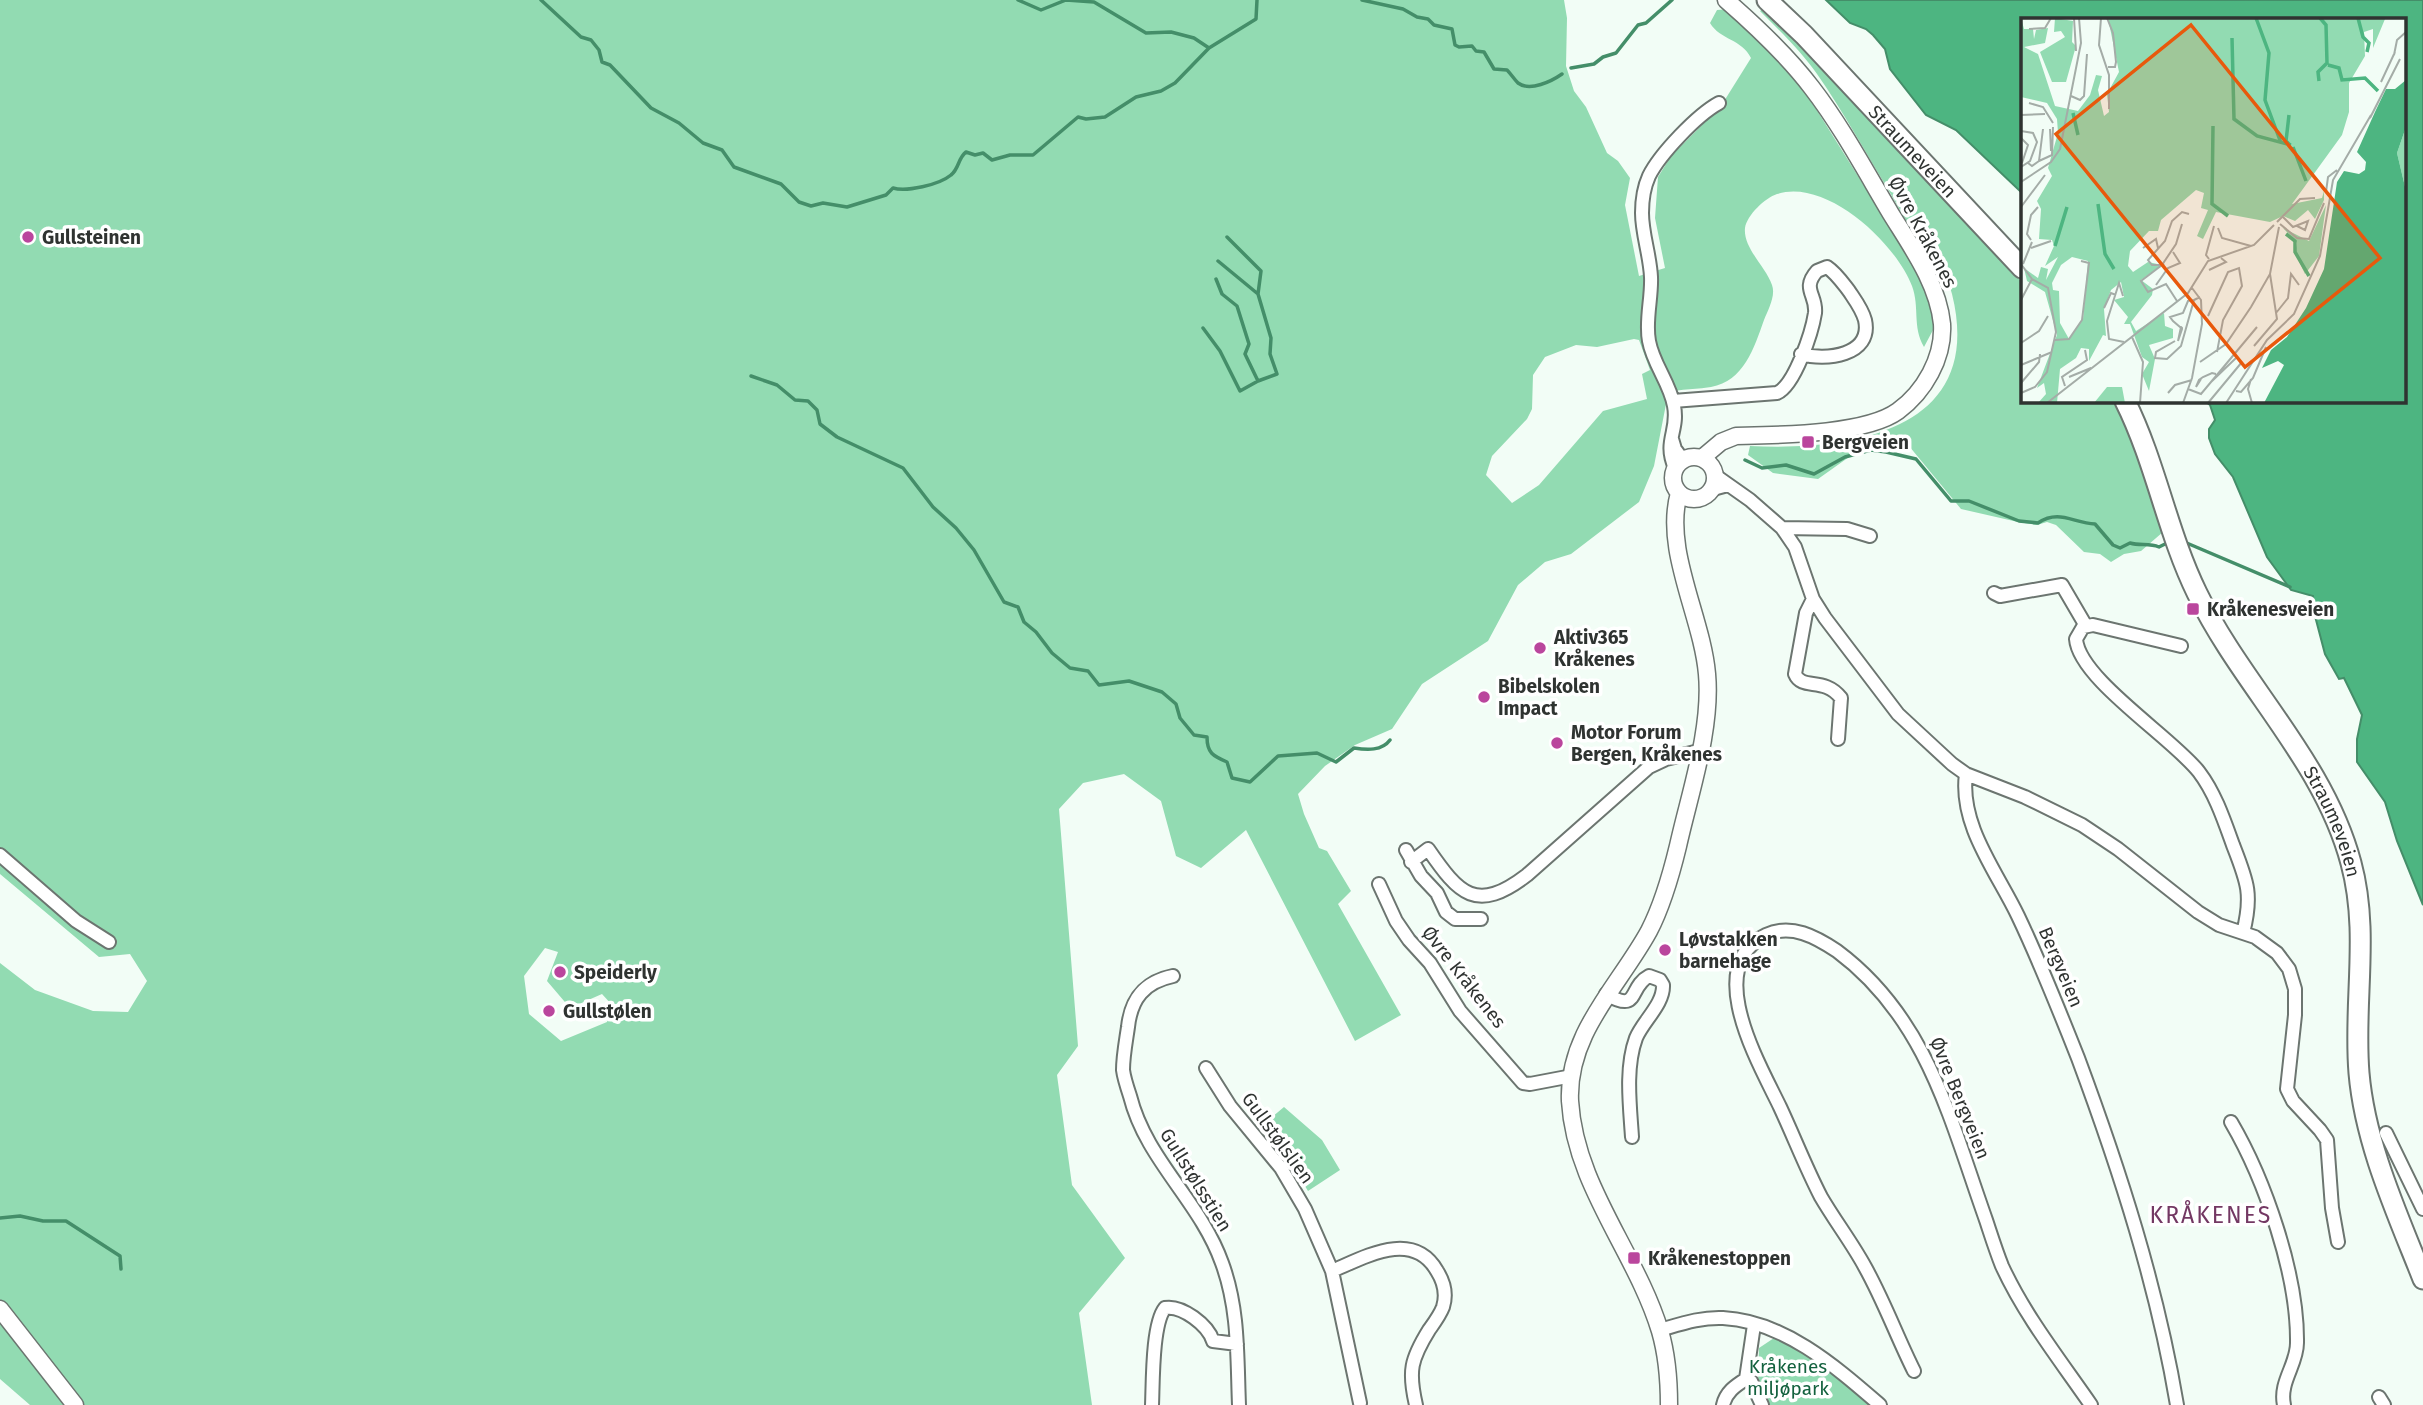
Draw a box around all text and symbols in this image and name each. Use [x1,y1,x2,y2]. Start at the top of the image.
inset map [2021,18,2406,402]
street label: Straumeveien [1864,100,1962,202]
street label: Øvre Kråkenes [1884,172,1962,292]
place label: Gullsteinen [42,226,141,249]
marker: Gullsteinen [20,229,36,245]
place label: Bergveien [1822,431,1909,454]
marker: Bergveien [1800,434,1816,450]
place label: Kråkenesveien [2207,598,2334,621]
marker: Kråkenesveien [2185,601,2201,617]
place label: Aktiv365 Kråkenes [1553,626,1635,671]
marker: Aktiv365 Kråkenes [1532,640,1548,656]
place label: Bibelskolen Impact [1498,675,1600,720]
marker: Bibelskolen Impact [1476,689,1492,705]
place label: Motor Forum Bergen, Kråkenes [1571,721,1722,766]
marker: Motor Forum Bergen, Kråkenes [1549,735,1565,751]
street label: Straumeveien [2299,762,2365,879]
street label: Øvre Kråkenes [1417,921,1511,1033]
street label: Bergveien [2034,923,2088,1011]
place label: Løvstakken barnehage [1679,928,1778,973]
marker: Løvstakken barnehage [1657,942,1673,958]
place label: Speiderly [574,961,657,984]
marker: Speiderly [552,964,568,980]
place label: Gullstølen [563,1000,652,1023]
marker: Gullstølen [541,1003,557,1019]
street label: Øvre Bergveien [1925,1033,1995,1163]
street label: Gullstølslien [1237,1088,1319,1188]
street label: Gullstølsstien [1155,1124,1237,1236]
district label: KRÅKENES [2150,1199,2272,1229]
place label: Kråkenestoppen [1648,1247,1791,1270]
marker: Kråkenestoppen [1626,1250,1642,1266]
park label: Kråkenes miljøpark [1747,1355,1829,1400]

